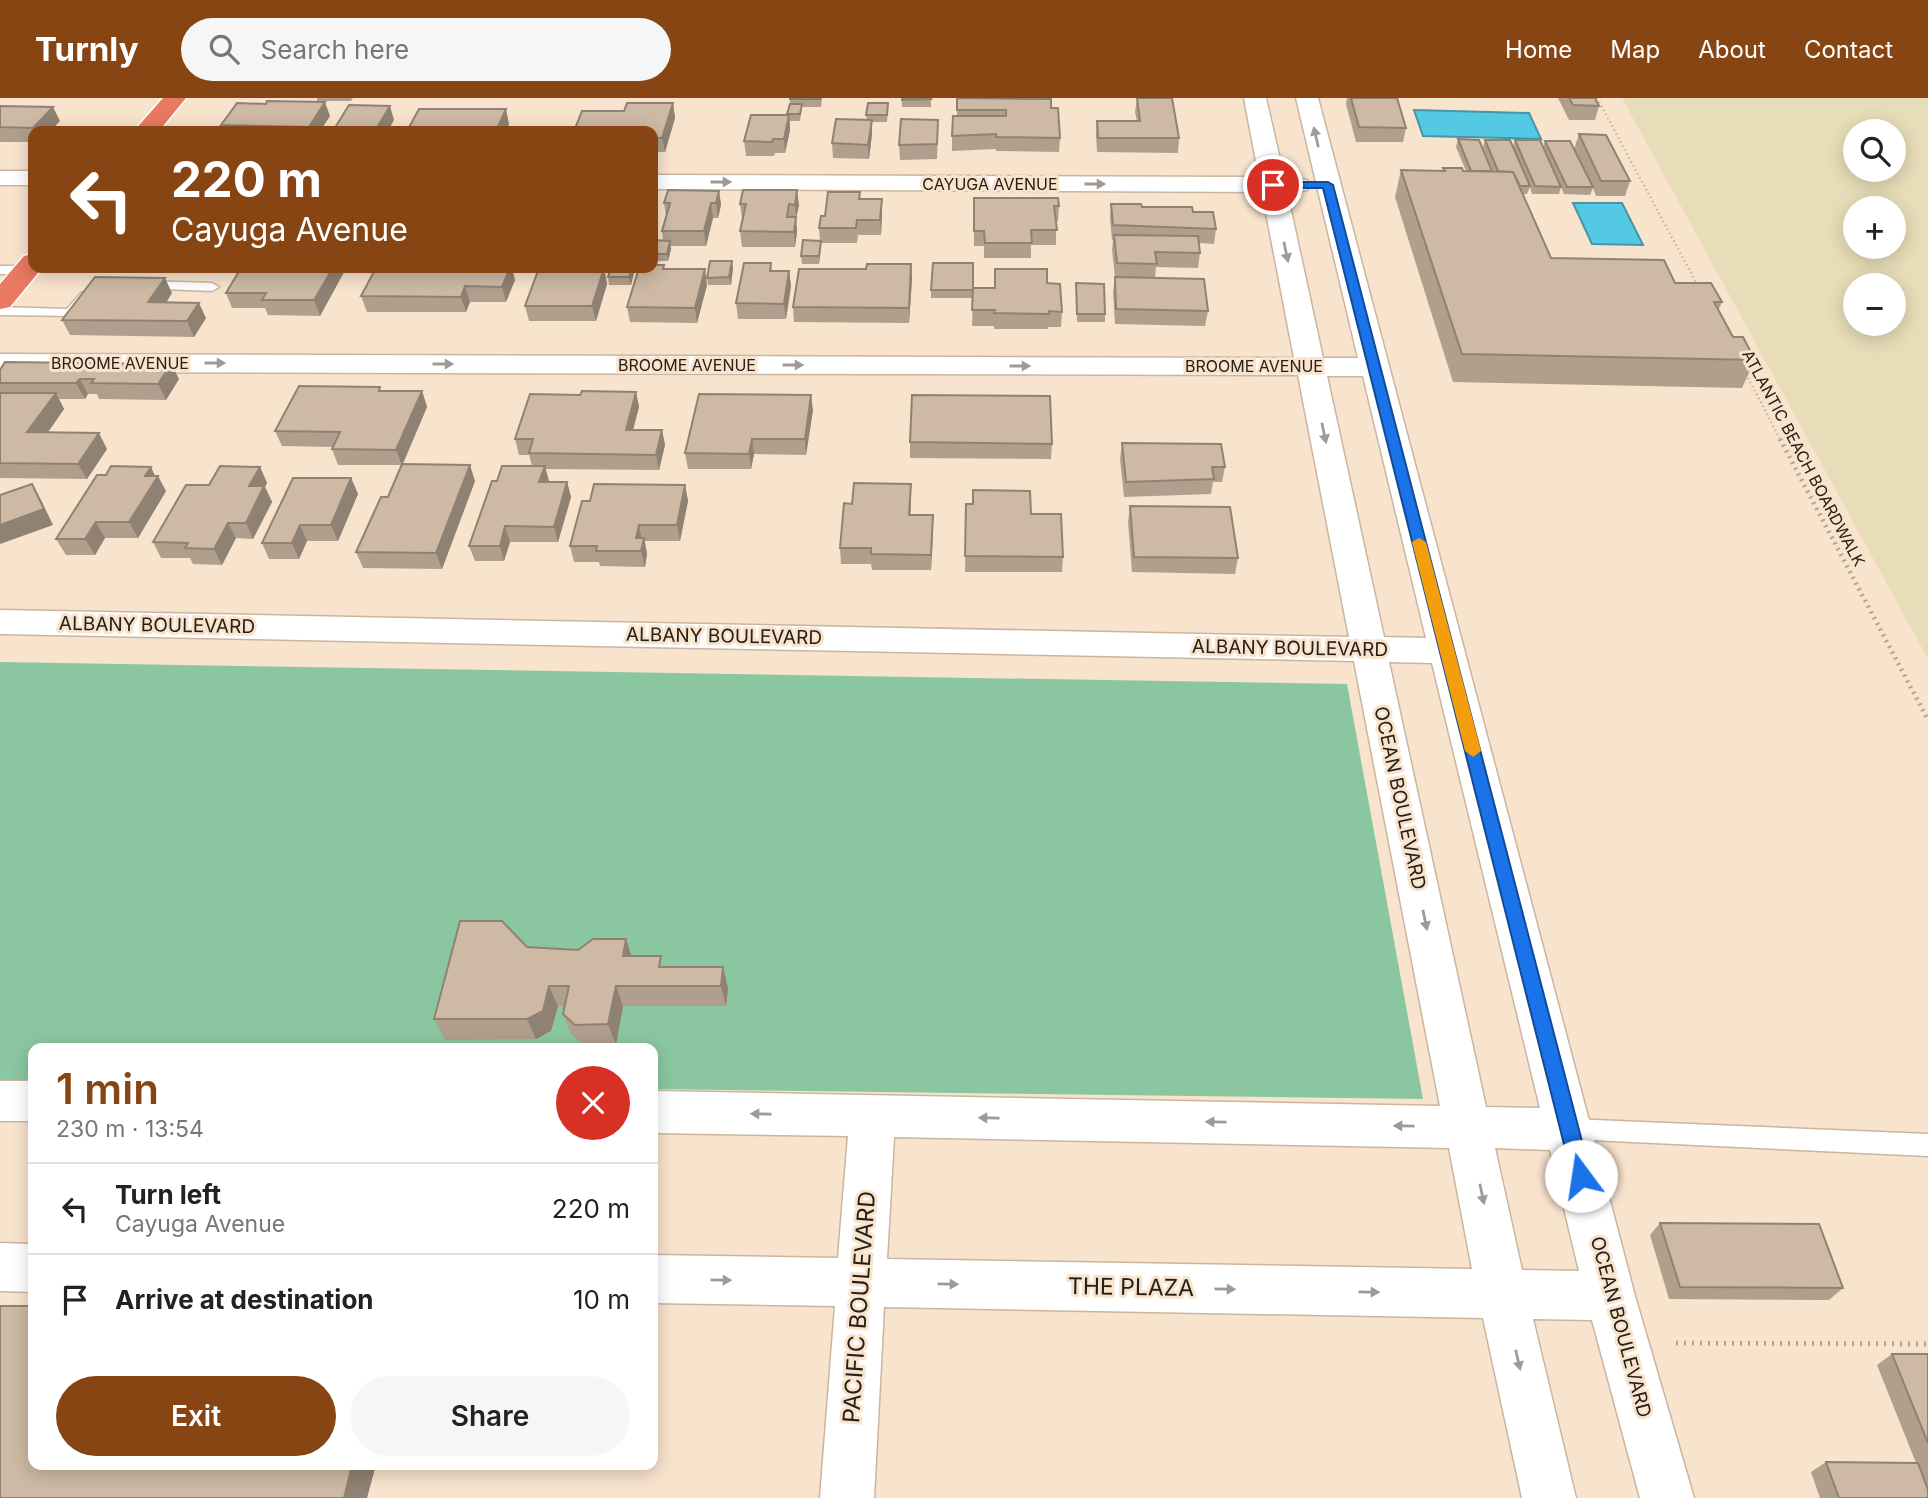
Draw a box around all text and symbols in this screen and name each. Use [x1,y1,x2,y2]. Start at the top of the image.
search box [181,18,671,81]
text: Turnly [35,29,139,69]
icon: search [205,30,243,68]
text: Search here [261,34,409,65]
text: Home [1505,35,1572,64]
text: Map [1610,35,1660,64]
text: About [1698,35,1766,64]
text: Contact [1804,35,1893,64]
map controls [1843,119,1906,336]
button: search [1843,119,1906,182]
one-way arrow [1310,126,1321,148]
text: 220 m [171,150,322,209]
icon: left [56,154,147,245]
pin [1243,155,1303,215]
icon: arrive [1254,166,1292,204]
street label: CAYUGA AVENUE [922,174,1058,194]
one-way arrow [710,176,732,188]
one-way arrow [1085,178,1107,190]
button: + [1843,196,1906,259]
text: Cayuga Avenue [171,210,408,249]
one-way arrow [1281,241,1292,263]
button: − [1843,273,1906,336]
street label: ATLANTIC BEACH BOARDWALK [1738,346,1870,570]
street label: BROOME AVENUE [51,353,189,373]
street label: BROOME AVENUE [618,355,756,375]
street label: BROOME AVENUE [1185,356,1323,376]
one-way arrow [204,357,226,369]
one-way arrow [432,358,454,370]
one-way arrow [782,359,804,371]
one-way arrow [1009,360,1031,372]
one-way arrow [1318,422,1329,444]
street label: ALBANY BOULEVARD [59,612,255,638]
street label: ALBANY BOULEVARD [626,623,822,649]
street label: ALBANY BOULEVARD [1192,635,1388,661]
street label: OCEAN BOULEVARD [1369,704,1431,892]
one-way arrow [1420,909,1431,931]
text: 1 min [56,1063,159,1114]
button: close [556,1066,630,1140]
one-way arrow [750,1108,772,1120]
one-way arrow [977,1112,999,1124]
text: 230 m · 13:54 [56,1115,204,1143]
one-way arrow [1205,1117,1227,1128]
one-way arrow [1392,1120,1414,1132]
position arrow [1544,1139,1618,1213]
text: Turn left [115,1179,221,1210]
one-way arrow [1476,1183,1487,1205]
icon: left [56,1190,94,1228]
street label: PACIFIC BOULEVARD [837,1190,881,1424]
text: 220 m [552,1193,630,1224]
text: Cayuga Avenue [115,1210,285,1238]
street label: OCEAN BOULEVARD [1586,1234,1656,1420]
street label: THE PLAZA [1068,1272,1194,1302]
one-way arrow [710,1274,732,1286]
one-way arrow [938,1278,960,1290]
icon: arrive [56,1281,94,1319]
one-way arrow [1214,1283,1236,1295]
text: Arrive at destination [115,1284,374,1315]
text: 10 m [573,1284,630,1315]
one-way arrow [1358,1286,1380,1297]
one-way arrow [1512,1350,1523,1372]
button: Exit [56,1376,336,1456]
button: Share [350,1376,630,1456]

